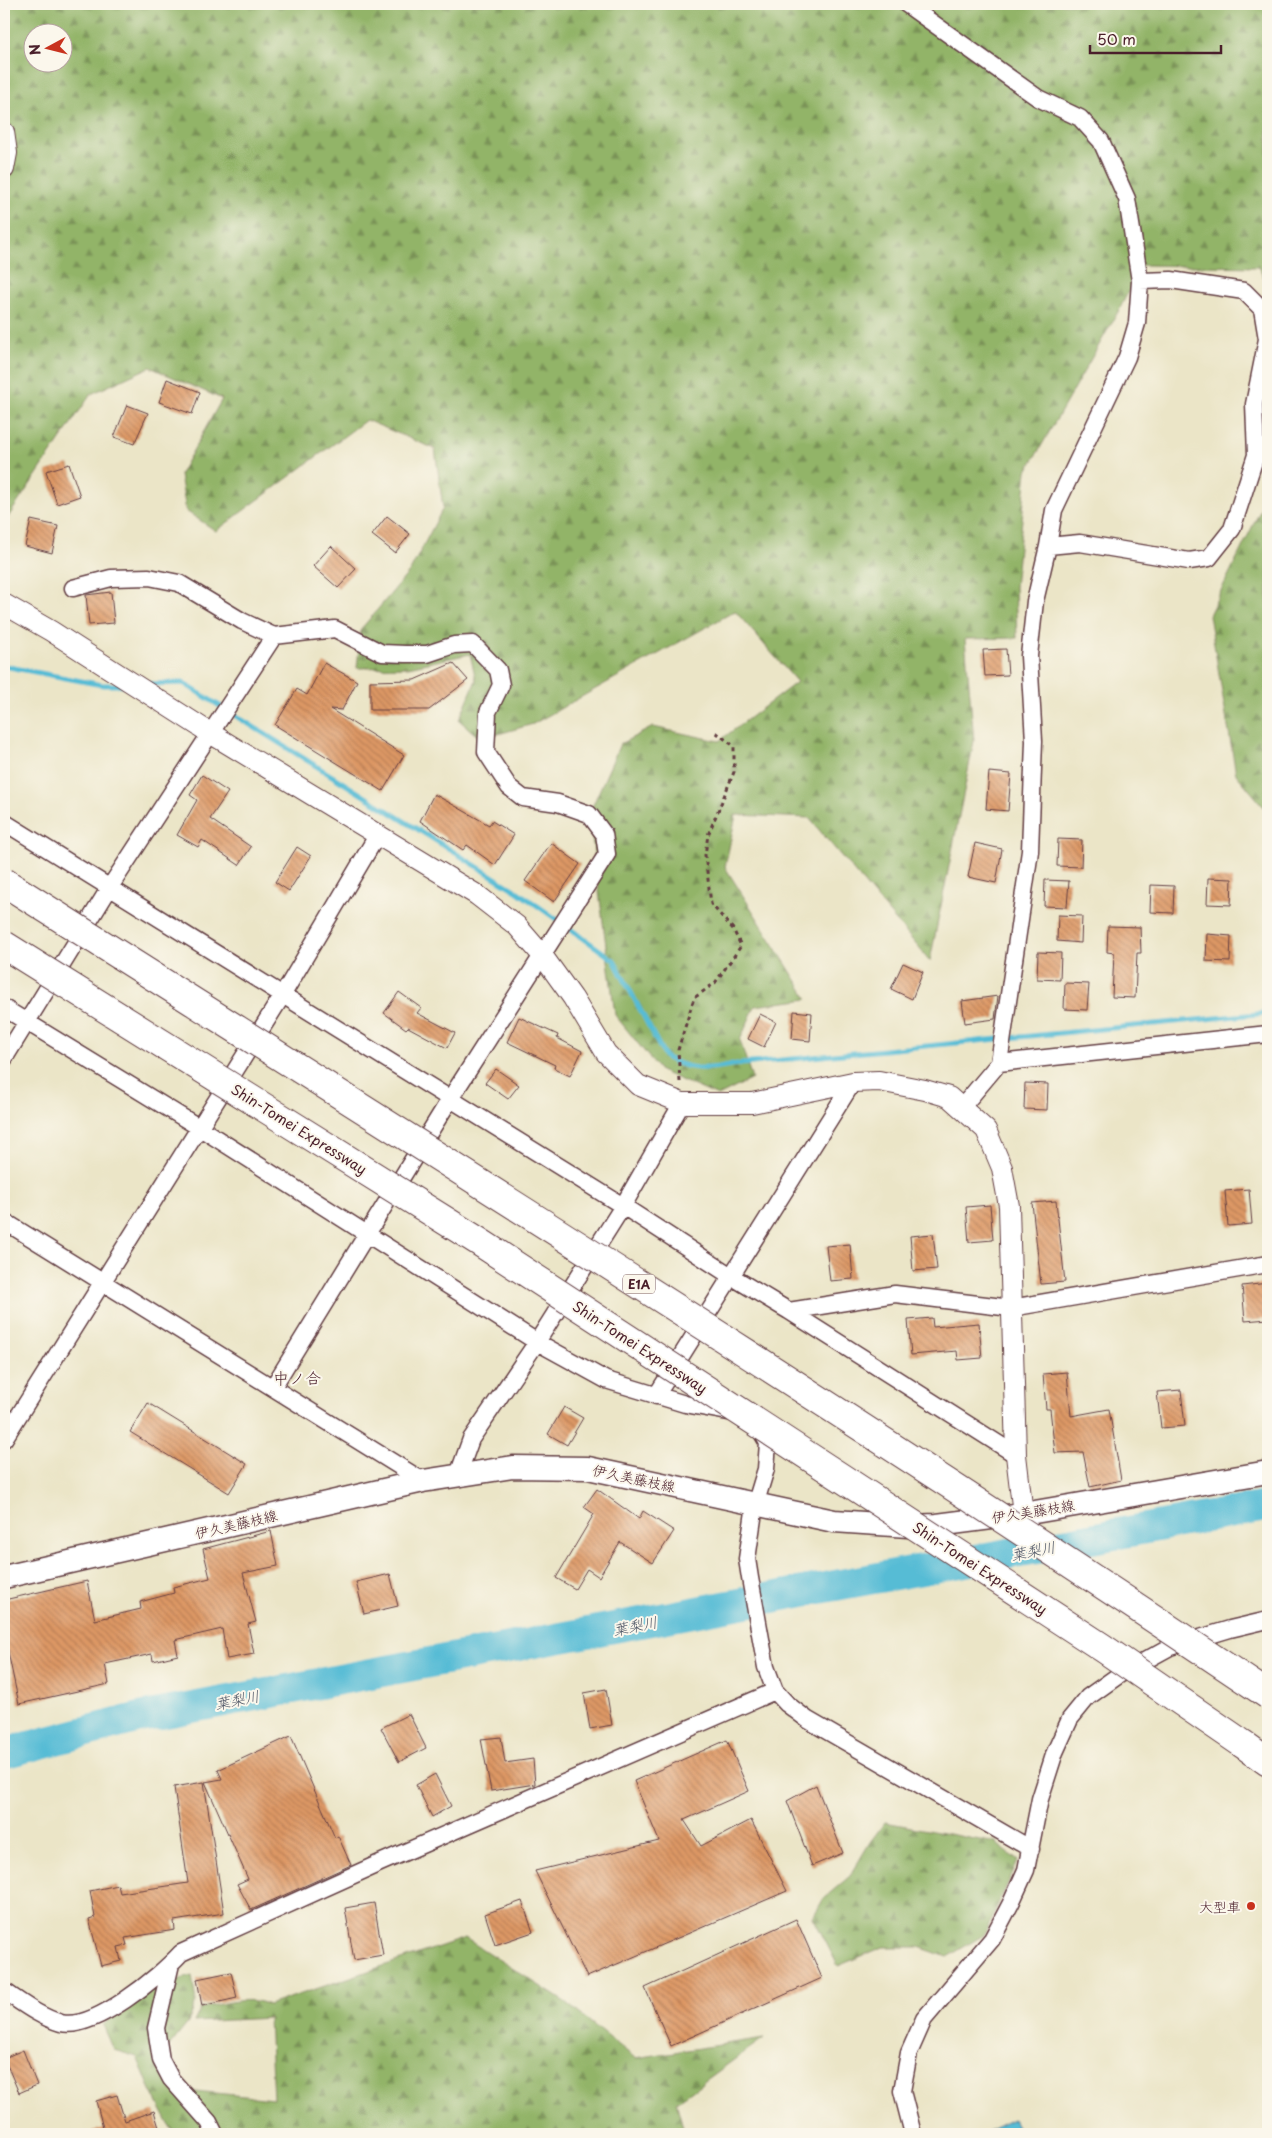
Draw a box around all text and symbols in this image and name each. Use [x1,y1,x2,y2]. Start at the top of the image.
north arrow [22,22,72,72]
scale bar [1090,22,1221,54]
text: 50 m [1097,27,1136,50]
text: N [24,43,46,56]
street label: Shin-Tomei Expressway [227,1079,371,1179]
road number: E1A [623,1274,655,1294]
street label: Shin-Tomei Expressway [569,1296,711,1398]
district label: 中ノ合 [273,1365,321,1389]
street label: 伊久美藤枝線 [591,1459,677,1497]
street label: 伊久美藤枝線 [990,1494,1076,1528]
street label: 伊久美藤枝線 [193,1504,279,1544]
street label: Shin-Tomei Expressway [909,1517,1051,1619]
water label: 葉梨川 [1009,1534,1057,1566]
water label: 葉梨川 [611,1609,659,1641]
water label: 葉梨川 [213,1683,261,1715]
place label: 大型車 [1199,1896,1241,1917]
marker: 大型車 [1245,1900,1257,1912]

